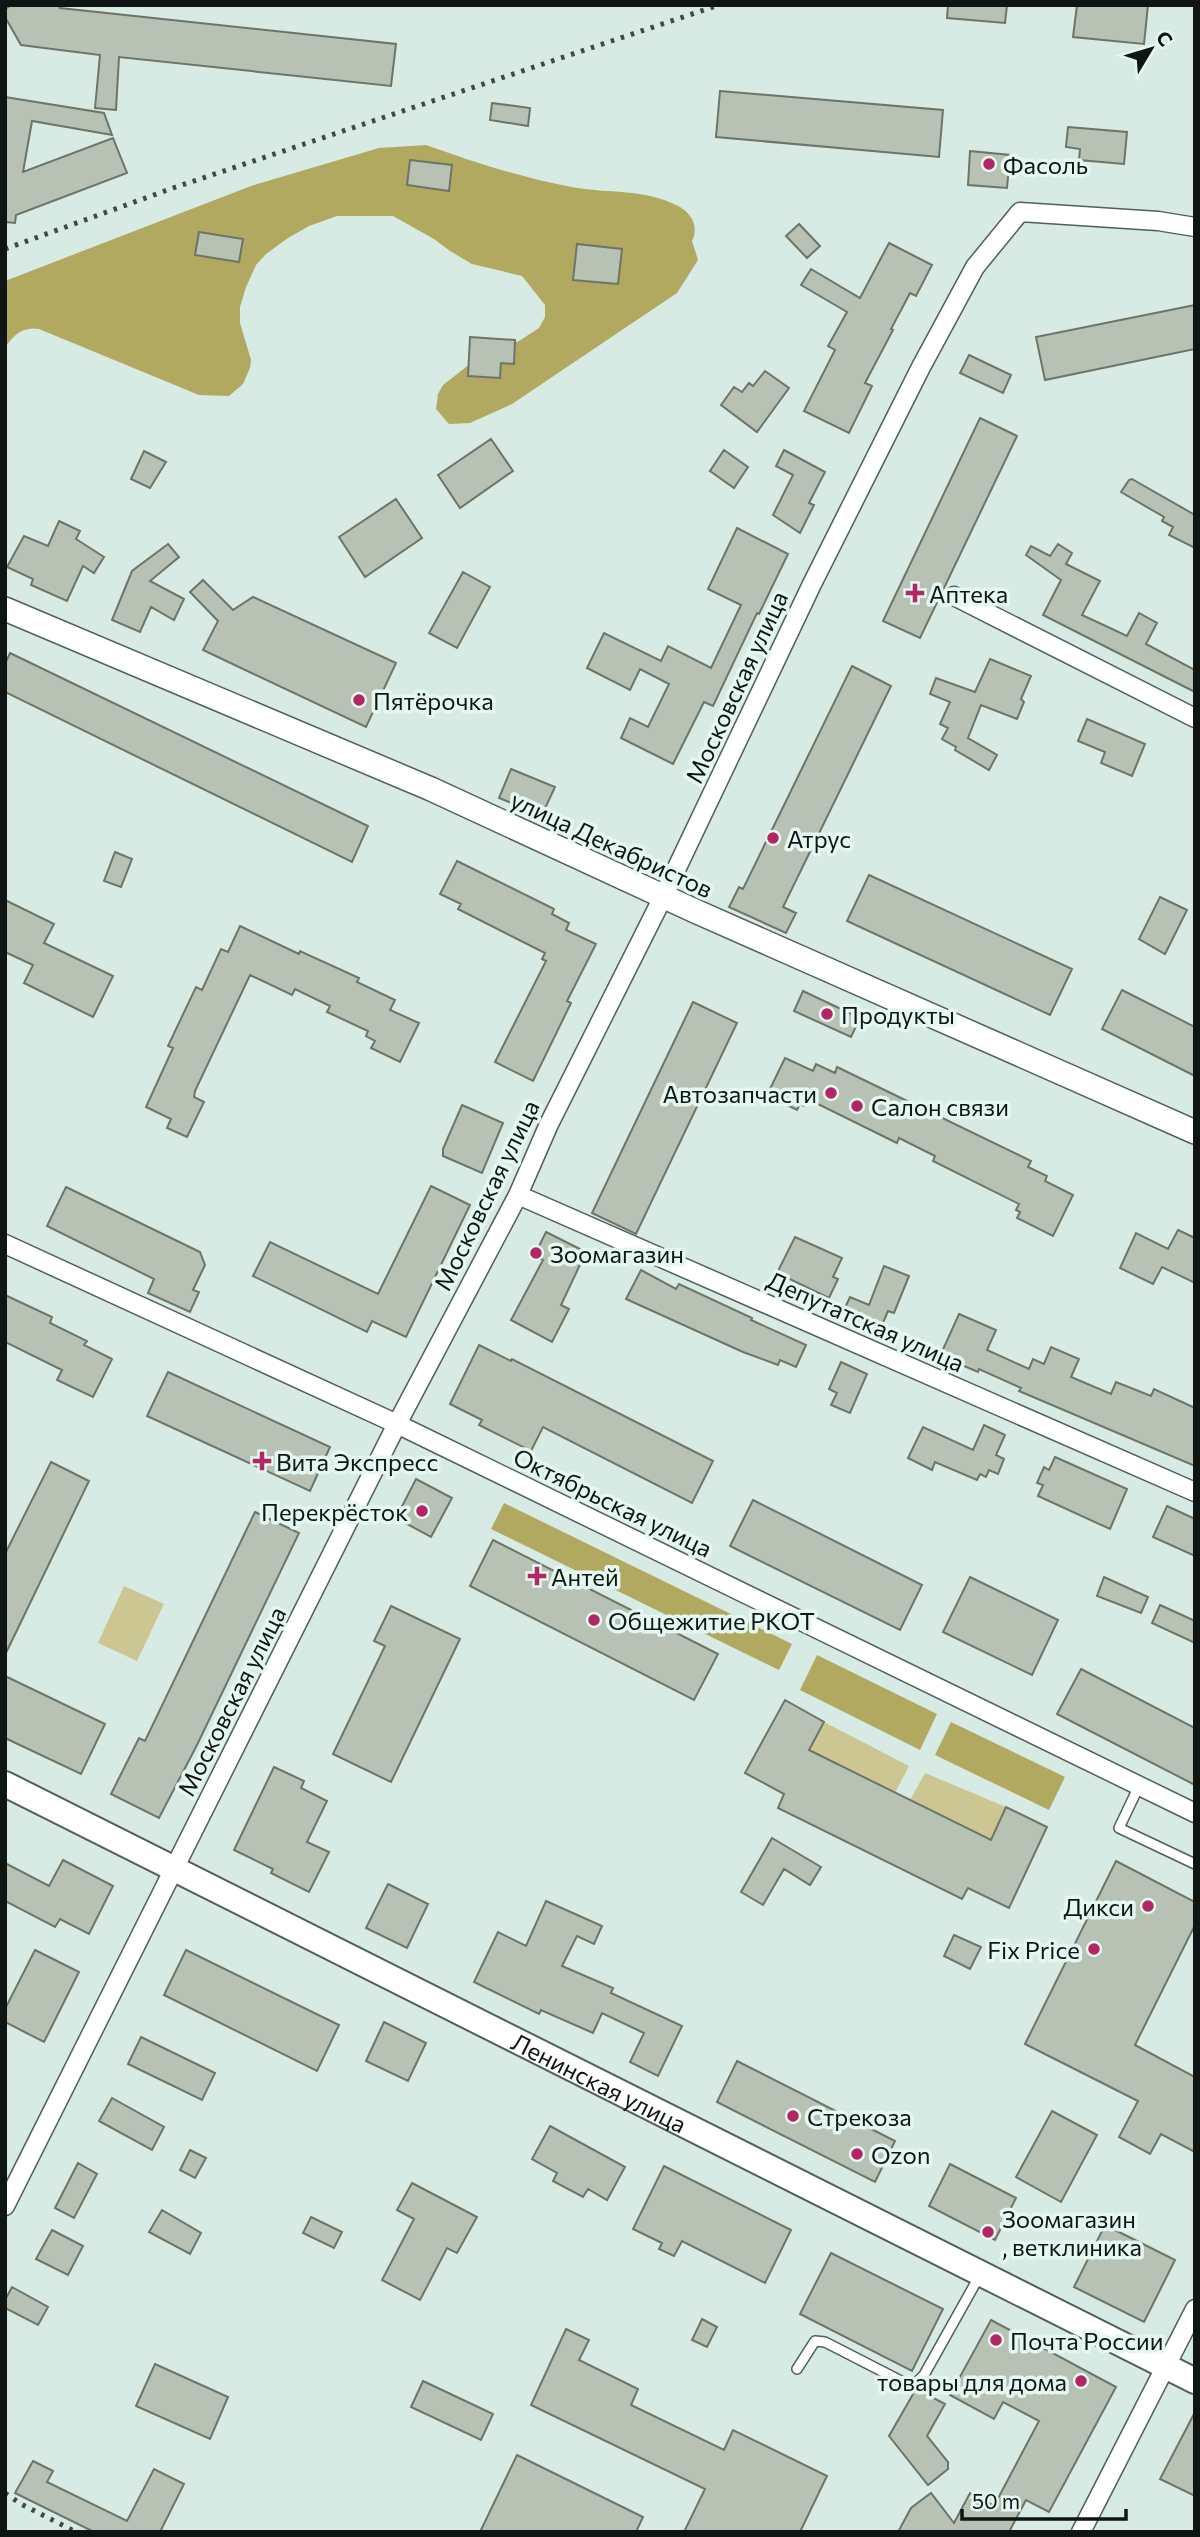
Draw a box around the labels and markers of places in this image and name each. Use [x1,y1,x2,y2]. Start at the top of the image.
place label: Фасоль [1003,150,1088,179]
marker: Фасоль [981,156,997,172]
place label: Аптека [929,579,1008,608]
marker: Аптека [907,585,923,601]
place label: Пятёрочка [373,686,494,715]
marker: Пятёрочка [351,692,367,708]
place label: Атрус [787,824,851,853]
marker: Атрус [765,830,781,846]
place label: Продукты [841,1000,955,1029]
marker: Продукты [819,1006,835,1022]
place label: Автозапчасти [662,1079,817,1108]
marker: Автозапчасти [823,1085,839,1101]
place label: Салон связи [871,1092,1009,1121]
marker: Салон связи [849,1098,865,1114]
place label: Зоомагазин [550,1239,684,1268]
marker: Зоомагазин [528,1245,544,1261]
place label: Вита Экспресс [276,1447,438,1476]
marker: Вита Экспресс [254,1453,270,1469]
place label: Перекрёсток [261,1497,408,1526]
marker: Перекрёсток [414,1503,430,1519]
place label: Антей [551,1562,619,1591]
marker: Антей [529,1568,545,1584]
place label: Общежитие РКОТ [608,1606,815,1635]
marker: Общежитие РКОТ [586,1612,602,1628]
place label: Дикси [1064,1892,1134,1921]
marker: Дикси [1140,1898,1156,1914]
place label: Fix Price [987,1935,1080,1964]
marker: Fix Price [1086,1941,1102,1957]
place label: Стрекоза [807,2102,912,2131]
marker: Стрекоза [785,2108,801,2124]
place label: Ozon [871,2140,931,2169]
marker: Ozon [849,2146,865,2162]
place label: Зоомагазин , ветклиника [1002,2204,1142,2261]
marker: Зоомагазин , ветклиника [980,2224,996,2240]
place label: Почта России [1010,2326,1164,2355]
marker: Почта России [988,2332,1004,2348]
place label: товары для дома [877,2367,1067,2396]
marker: товары для дома [1073,2373,1089,2389]

